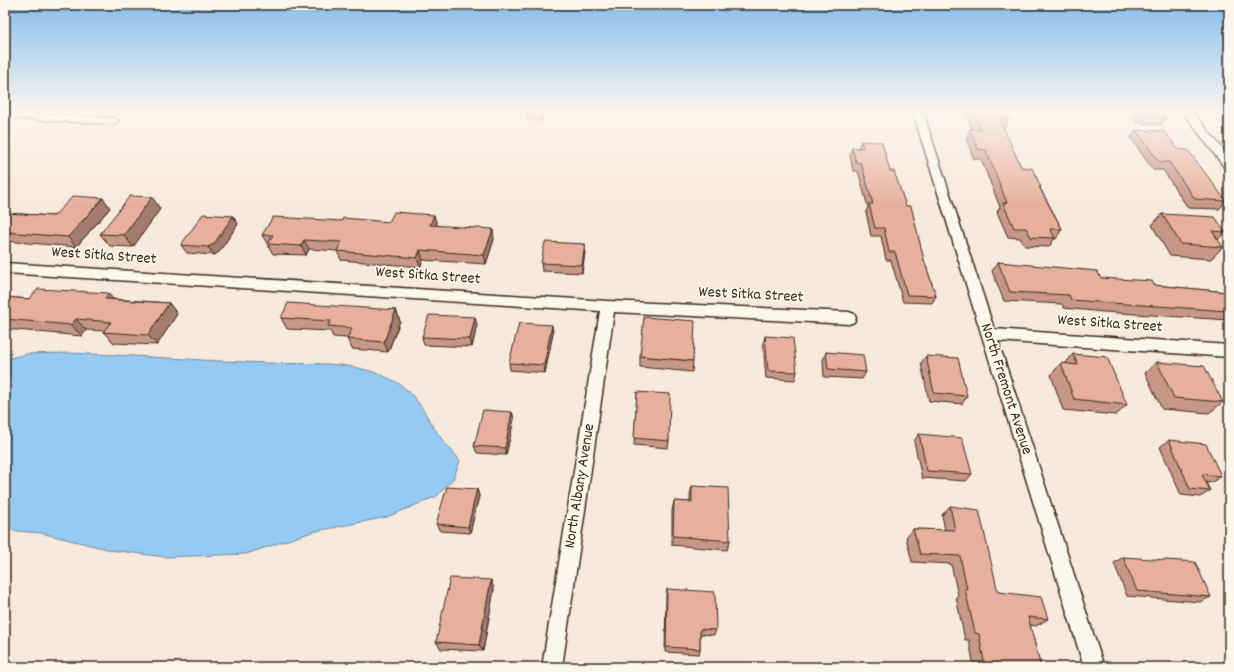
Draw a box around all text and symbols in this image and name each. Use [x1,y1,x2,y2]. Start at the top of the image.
street label: West Sitka Street [51,241,157,271]
street label: West Sitka Street [375,261,481,291]
street label: West Sitka Street [698,281,804,309]
street label: West Sitka Street [1057,309,1163,339]
street label: North Fremont Avenue [974,320,1038,458]
street label: North Albany Avenue [559,422,601,550]

